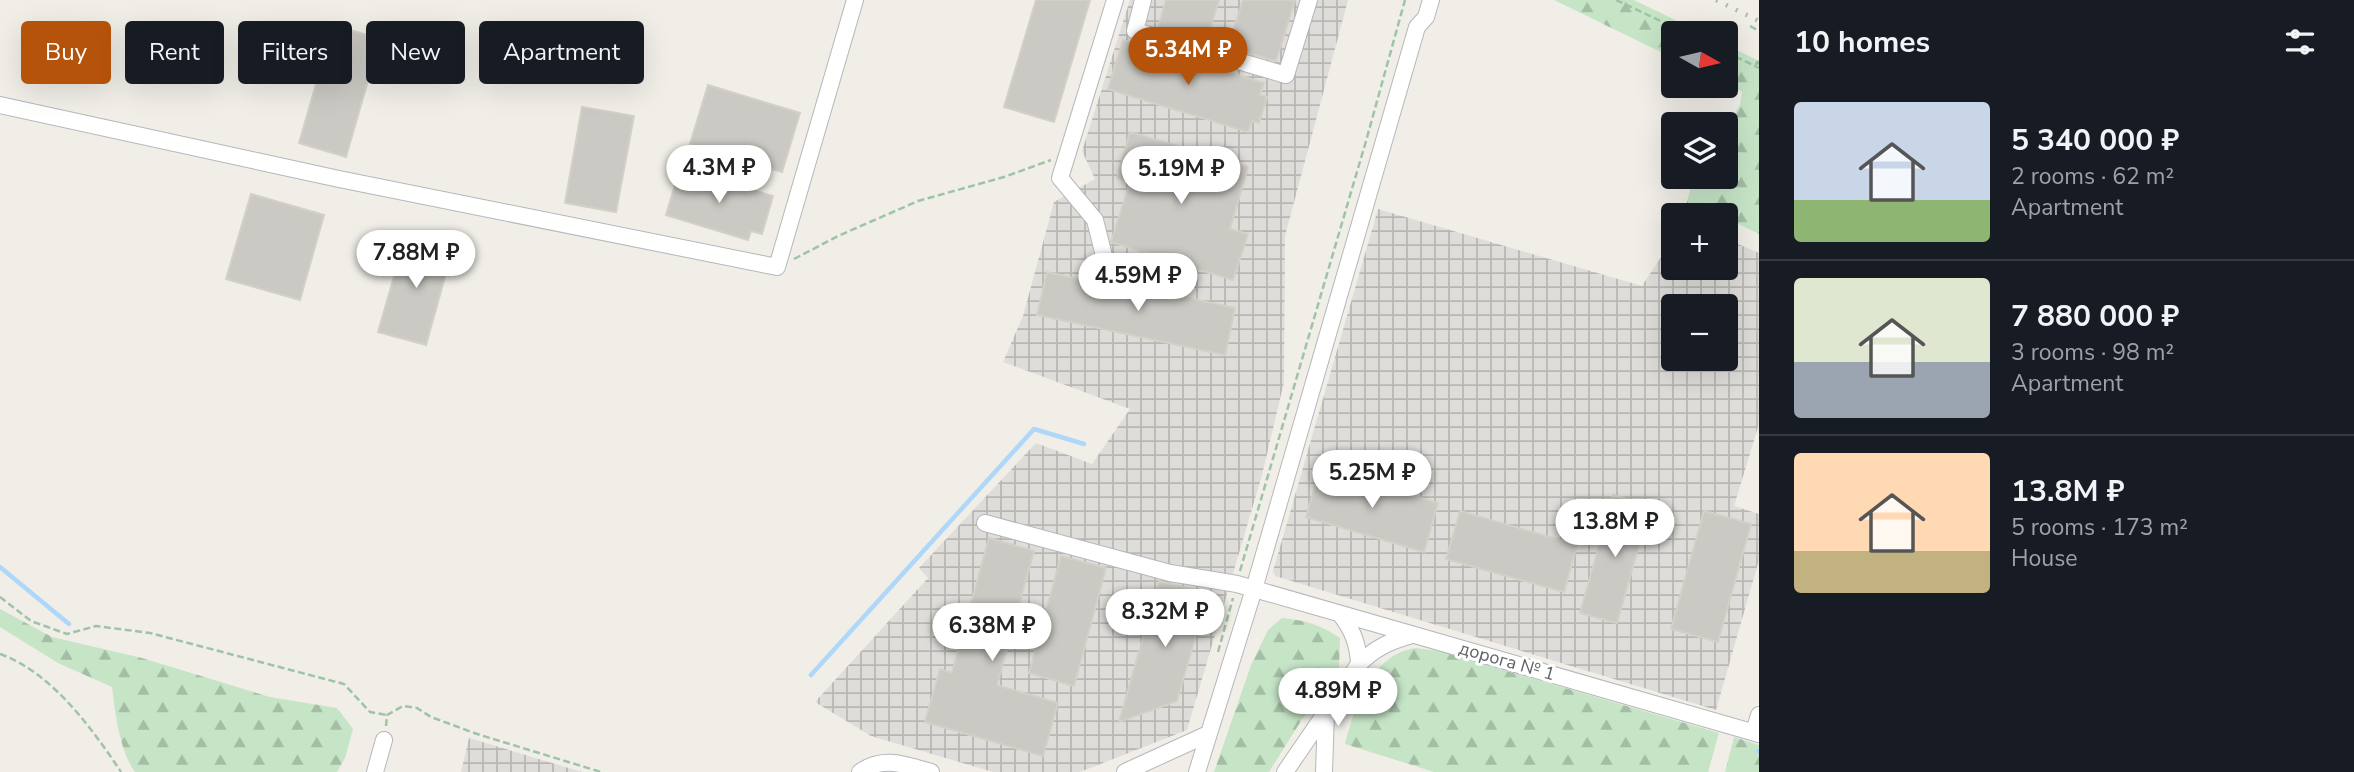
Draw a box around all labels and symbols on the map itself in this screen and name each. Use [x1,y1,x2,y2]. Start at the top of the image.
north arrow [1661,21,1738,98]
pin: 5.34M ₽ [1123,28,1253,87]
pin: 4.3M ₽ [662,146,776,205]
pin: 5.19M ₽ [1116,146,1246,206]
pin: 7.88M ₽ [351,230,481,290]
pin: 4.59M ₽ [1073,254,1203,313]
pin: 5.25M ₽ [1307,450,1437,510]
pin: 13.8M ₽ [1550,500,1680,559]
pin: 8.32M ₽ [1100,590,1230,649]
pin: 6.38M ₽ [927,604,1057,663]
street label: дорога № 1 [1456,636,1558,686]
pin: 4.89M ₽ [1273,668,1403,728]

